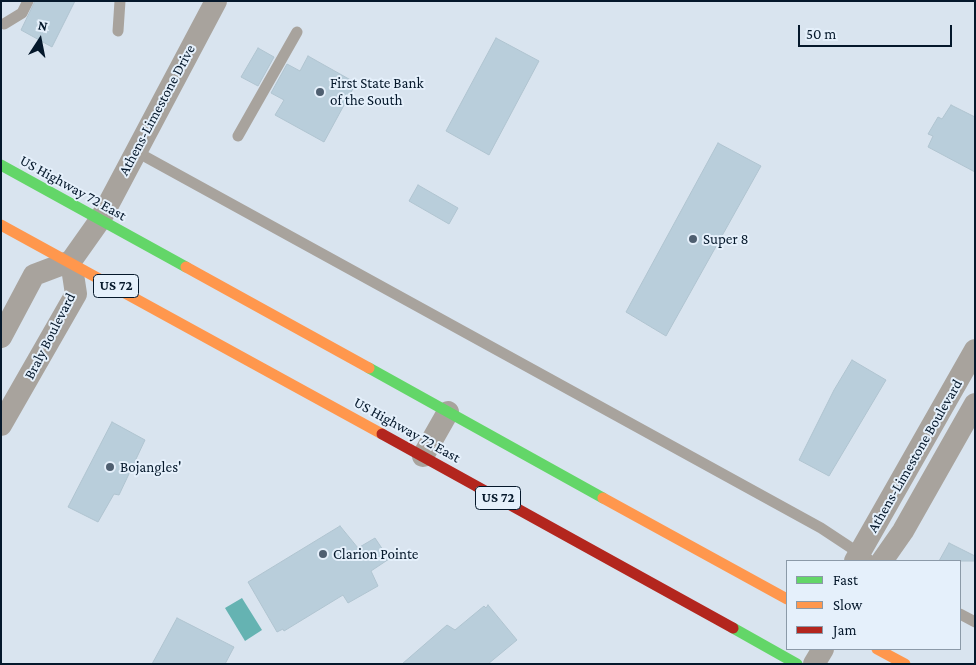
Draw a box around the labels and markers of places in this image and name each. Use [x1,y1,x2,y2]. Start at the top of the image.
place label: First State Bank of the South [330,74,424,109]
marker: First State Bank of the South [314,86,326,98]
place label: Super 8 [703,230,749,248]
marker: Super 8 [687,233,699,245]
place label: Bojangles' [120,458,181,476]
marker: Bojangles' [104,461,116,473]
place label: Clarion Pointe [333,545,418,563]
marker: Clarion Pointe [317,548,329,560]

